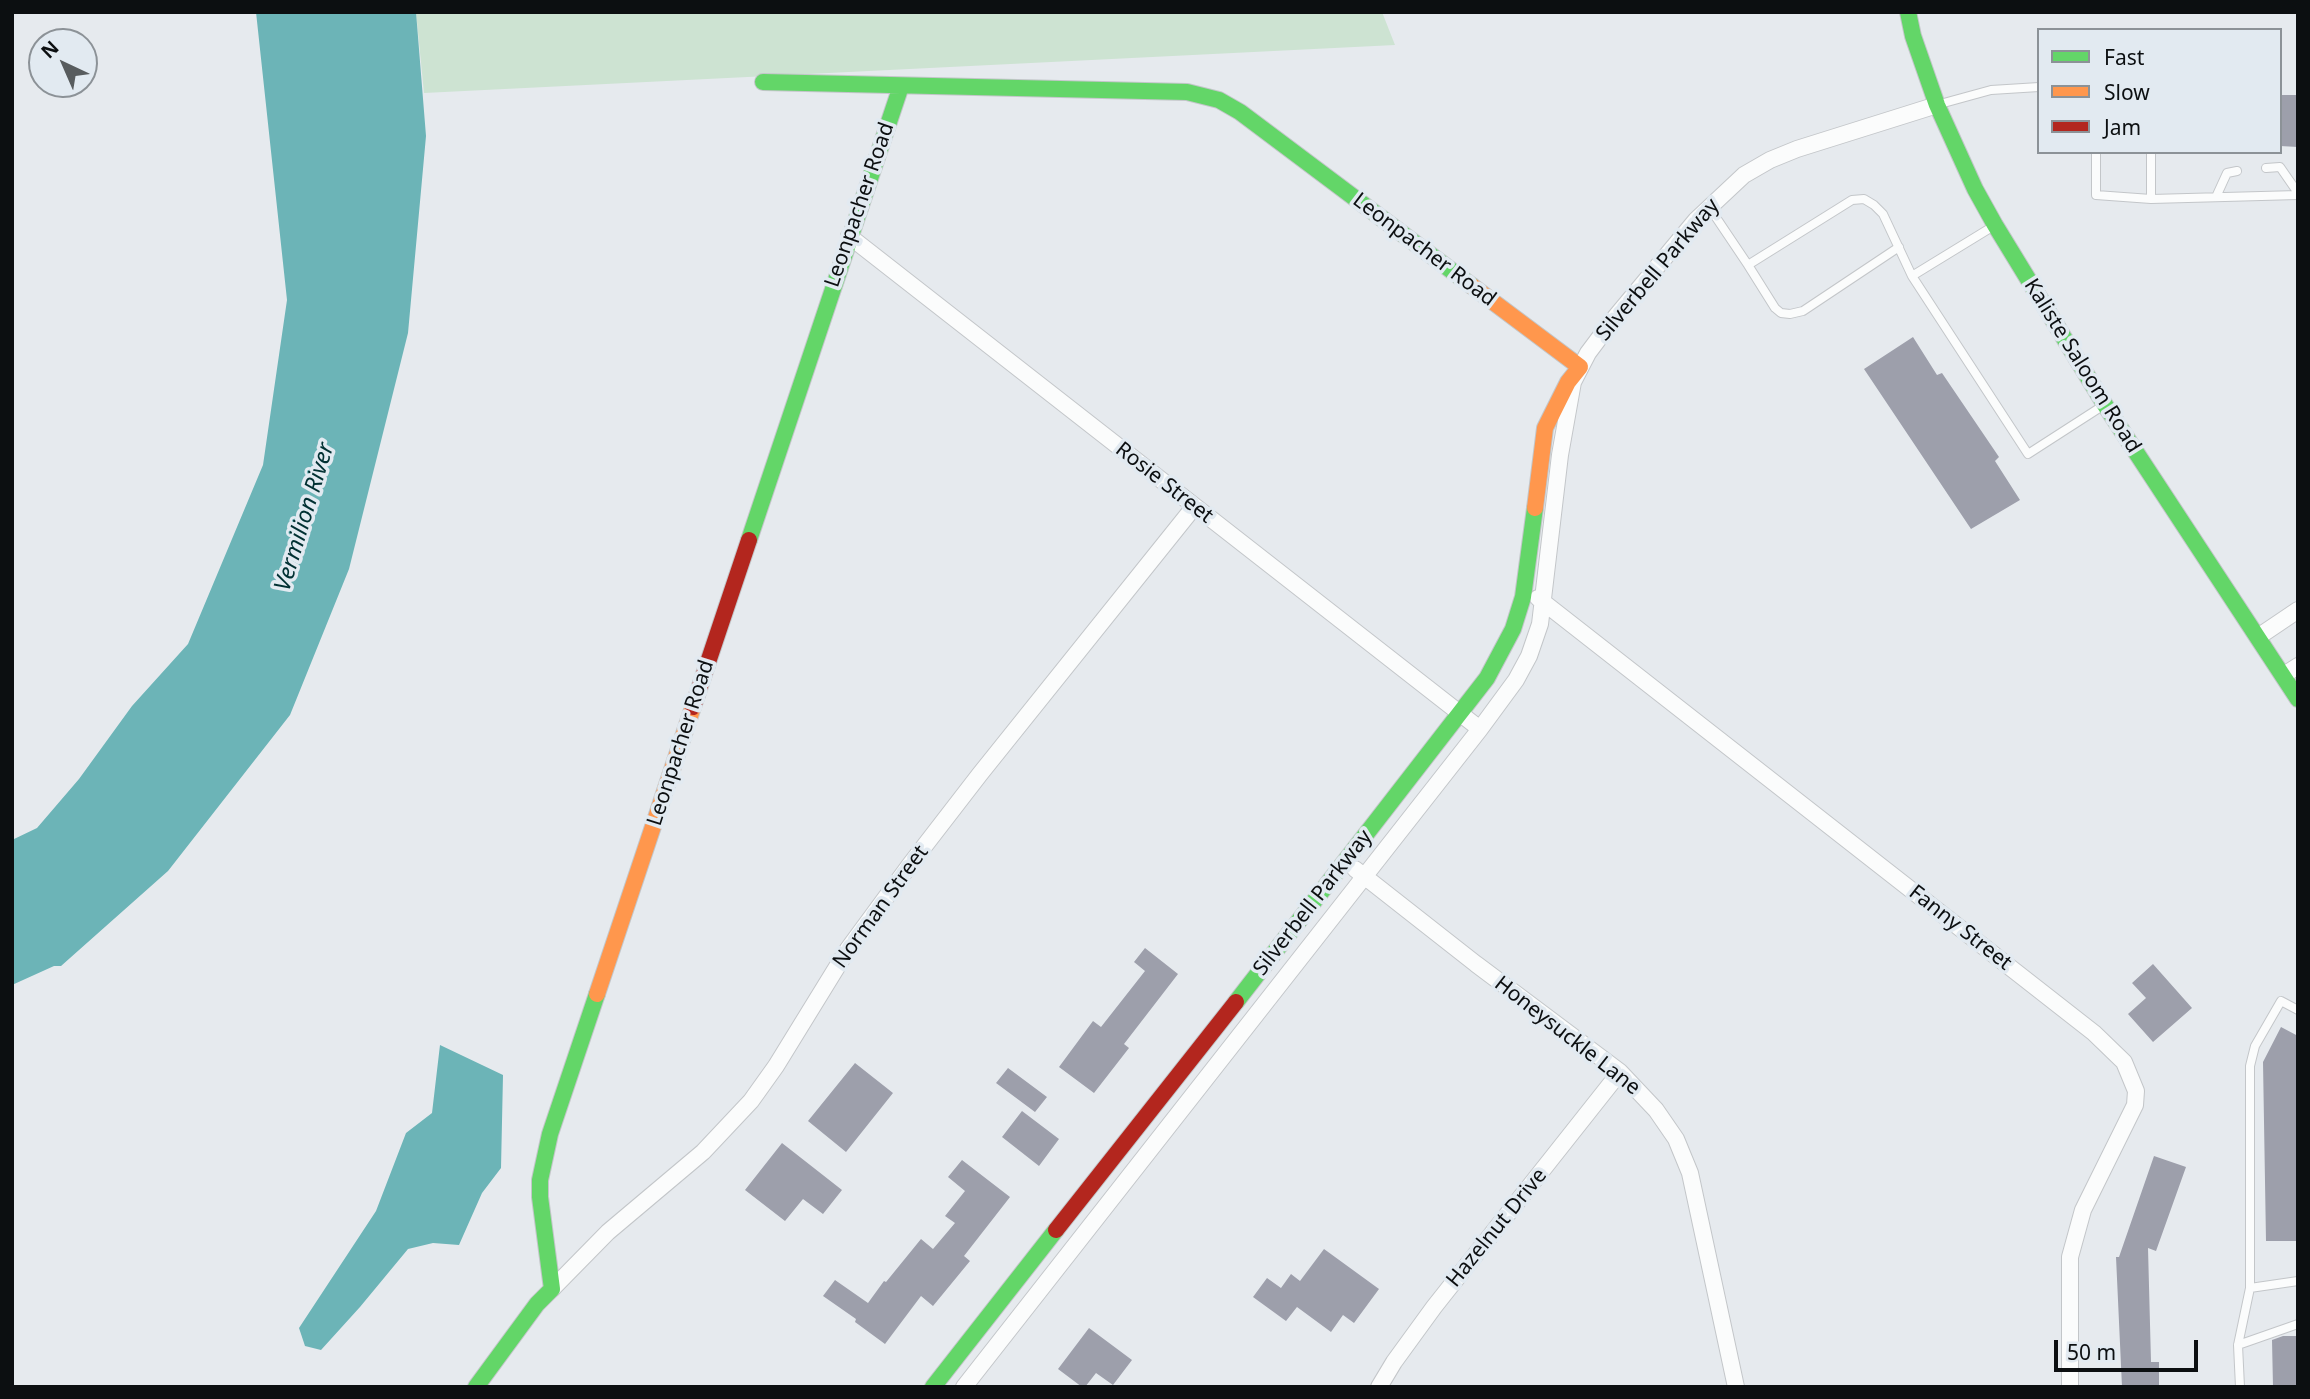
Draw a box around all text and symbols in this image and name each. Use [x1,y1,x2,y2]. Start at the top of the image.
north arrow [28,28,98,98]
legend [2037,28,2282,154]
text: N [35,35,64,64]
text: Fast [2104,43,2144,71]
text: Slow [2104,78,2150,106]
text: Jam [2104,113,2141,141]
street label: Leonpacher Road [820,119,900,291]
street label: Leonpacher Road [1347,188,1501,312]
street label: Silverbell Parkway [1591,194,1725,346]
street label: Kaliste Saloom Road [2018,274,2146,458]
street label: Rosie Street [1110,437,1218,529]
water label: Vermilion River [269,440,341,594]
street label: Leonpacher Road [642,657,720,829]
street label: Silverbell Parkway [1248,825,1378,981]
street label: Norman Street [828,841,934,973]
street label: Fanny Street [1904,880,2016,976]
street label: Honeysuckle Lane [1489,971,1645,1101]
street label: Hazelnut Drive [1441,1164,1553,1292]
scale bar [2058,1326,2202,1370]
text: 50 m [2067,1338,2116,1366]

